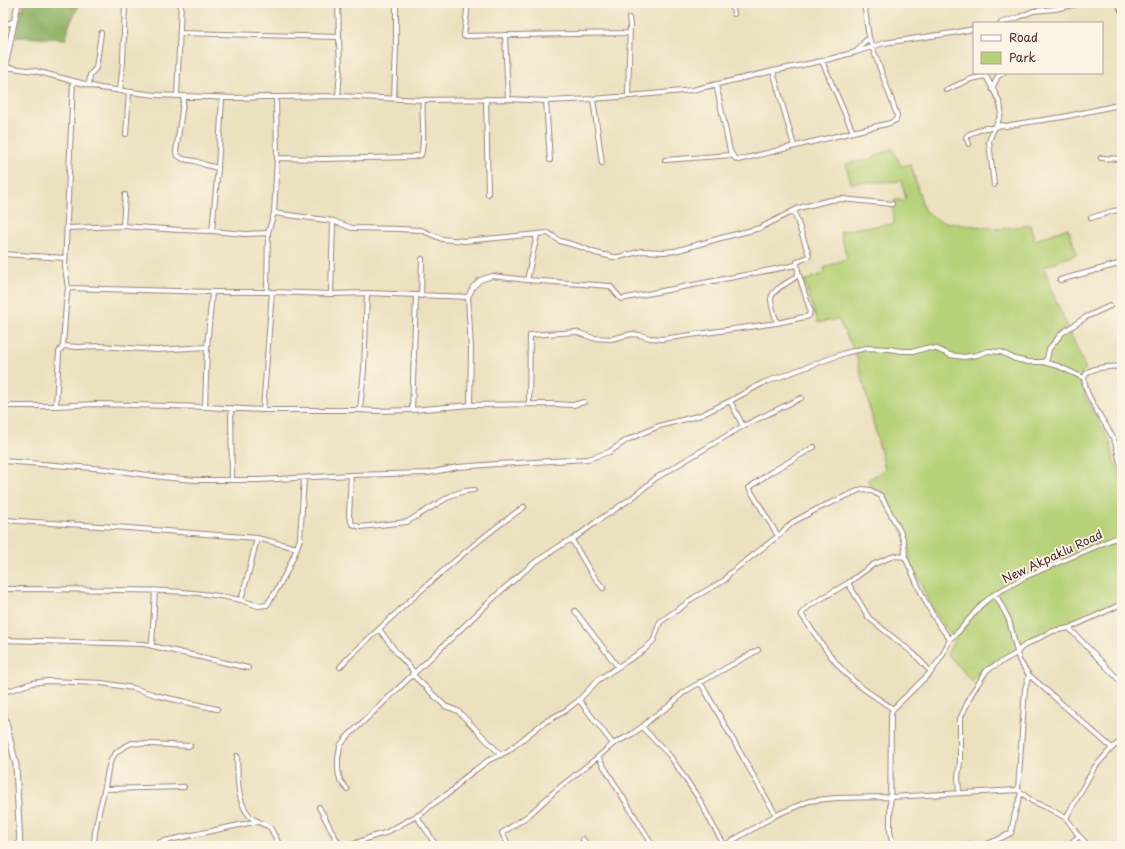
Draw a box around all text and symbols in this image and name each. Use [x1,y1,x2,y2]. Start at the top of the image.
legend [973,22,1103,74]
text: Road [1009,28,1038,46]
text: Park [1009,48,1036,66]
street label: New Akpaklu Road [999,525,1105,587]

